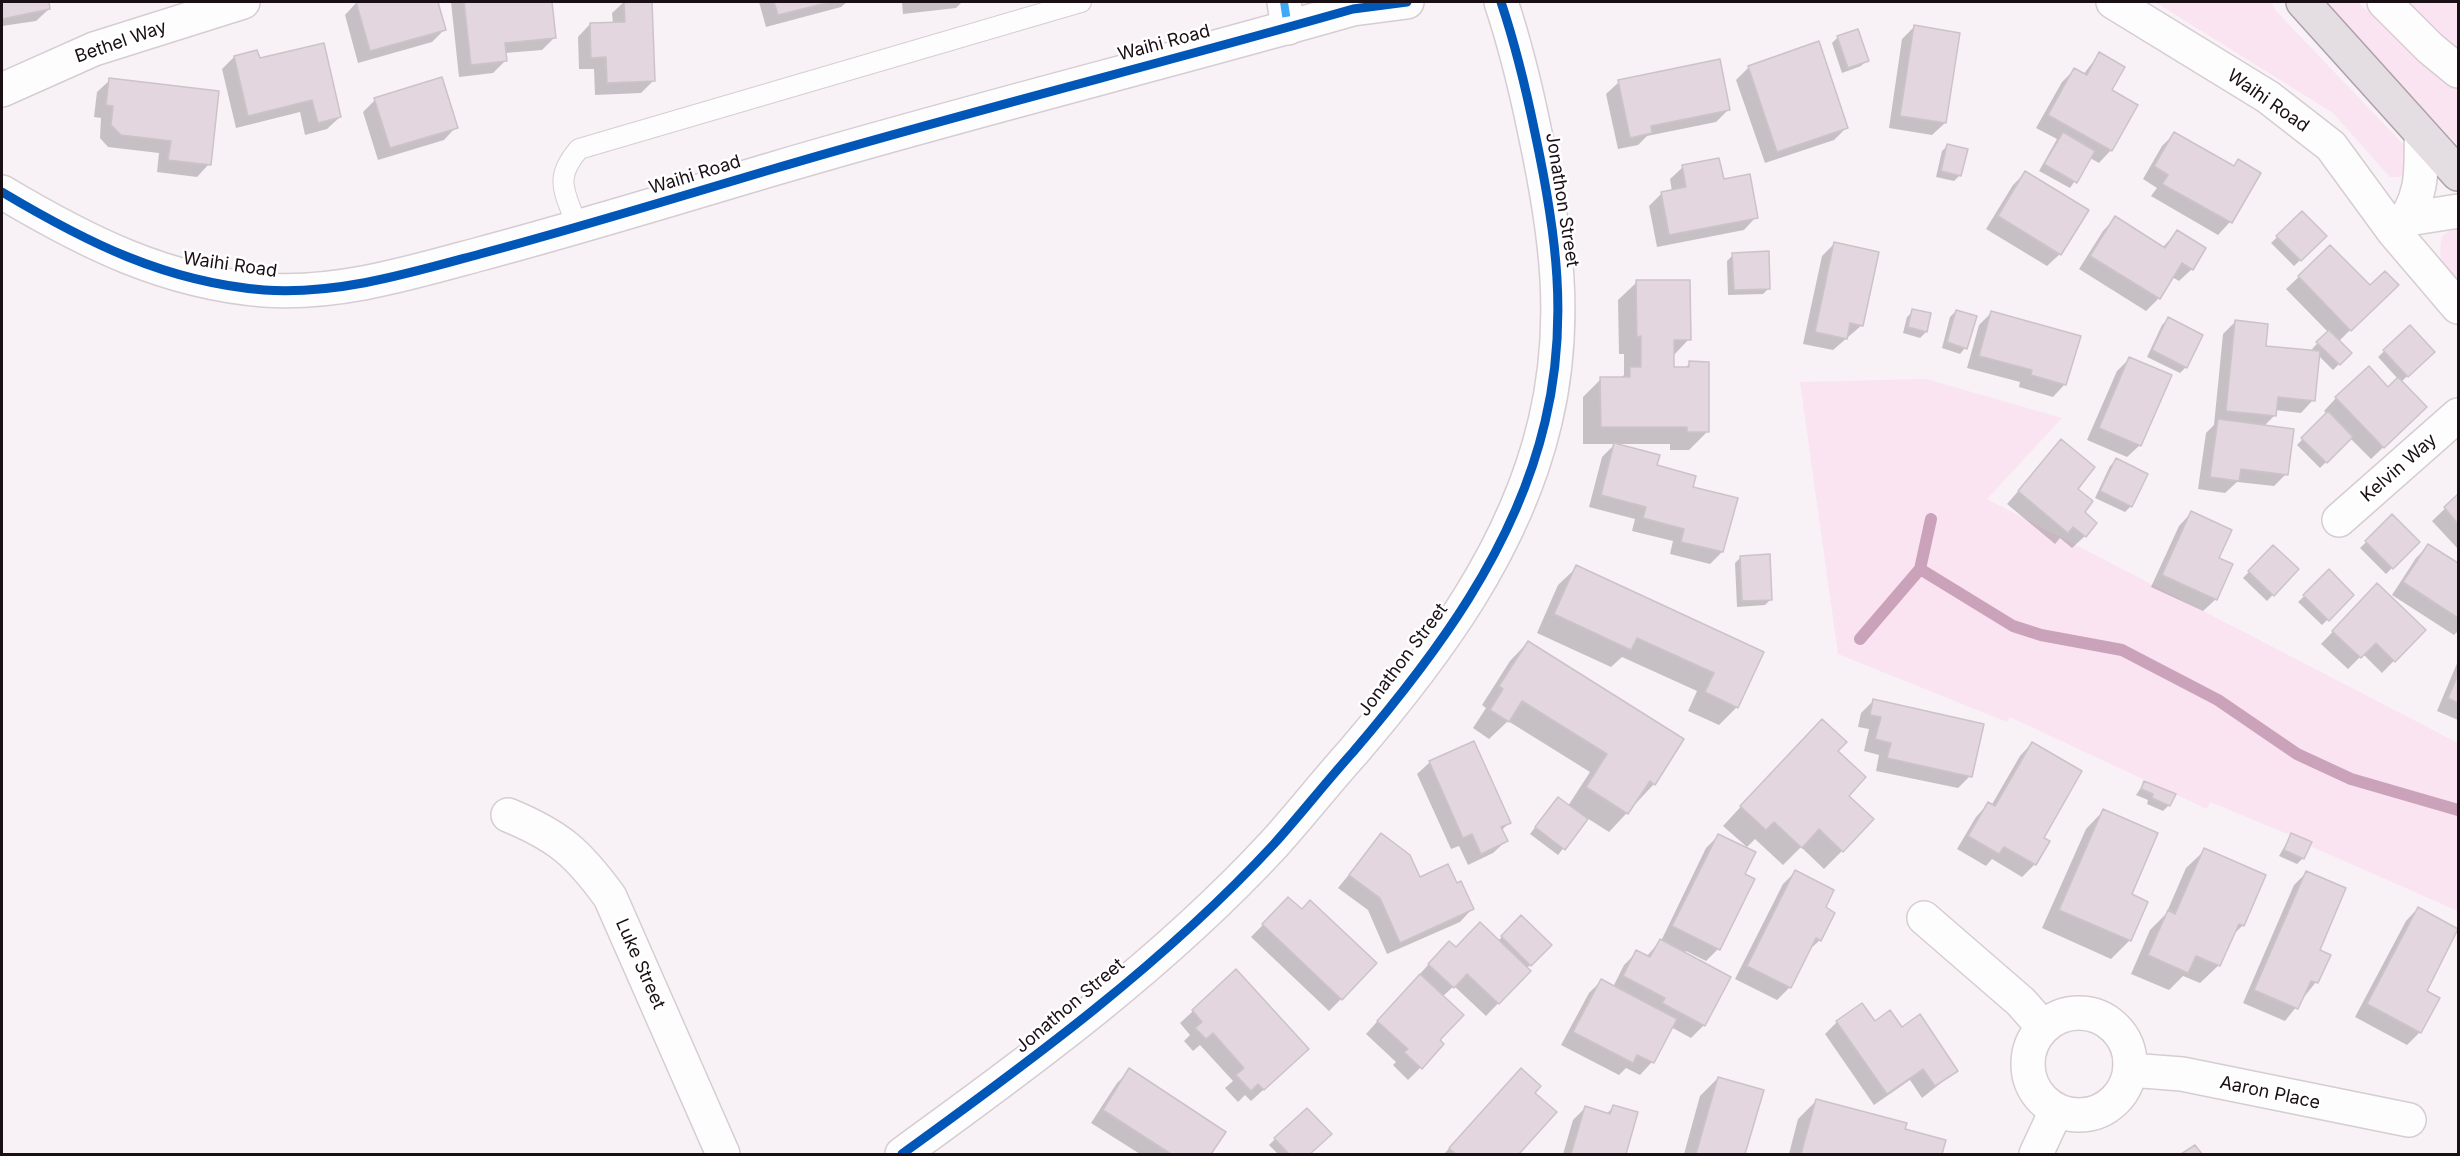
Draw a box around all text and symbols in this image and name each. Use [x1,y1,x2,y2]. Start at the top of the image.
street label: Bethel Way [72,16,170,68]
street label: Waihi Road [1115,20,1213,66]
street label: Waihi Road [2223,65,2313,137]
street label: Jonathon Street [1541,131,1583,269]
street label: Waihi Road [647,151,743,199]
street label: Waihi Road [182,248,278,282]
street label: Kelvin Way [2357,429,2441,507]
street label: Jonathon Street [1354,599,1452,721]
street label: Luke Street [610,915,670,1013]
street label: Jonathon Street [1011,954,1129,1058]
street label: Aaron Place [2218,1072,2322,1114]

